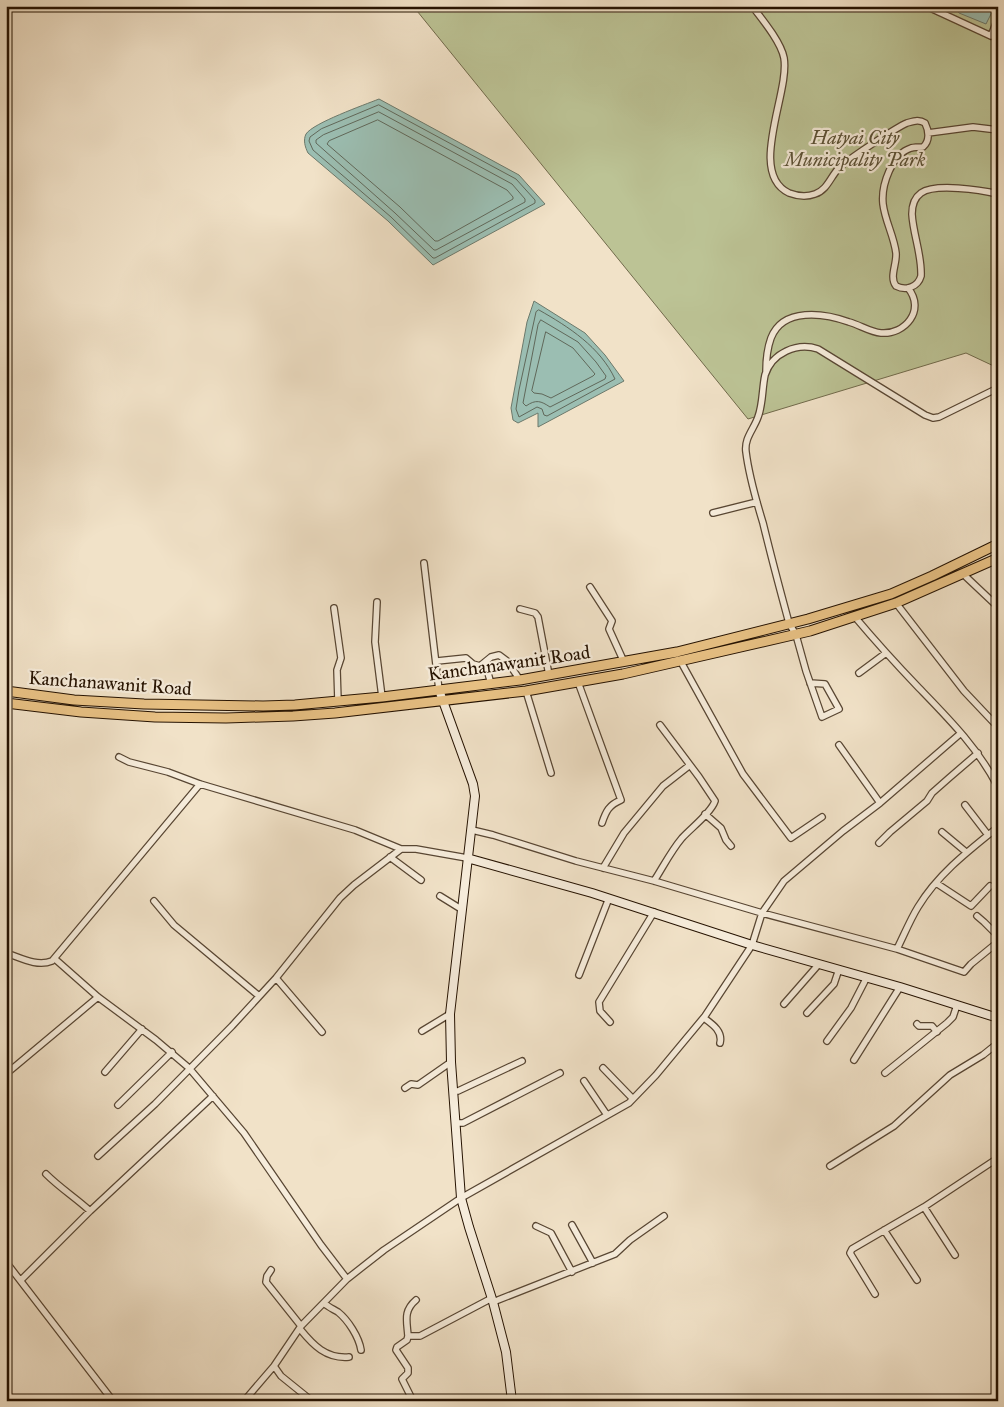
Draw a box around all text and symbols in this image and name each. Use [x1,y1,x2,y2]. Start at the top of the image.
park label: Hatyai City Municipality Park [783,126,926,172]
street label: Kanchanawanit Road [426,640,592,686]
street label: Kanchanawanit Road [28,666,193,700]

